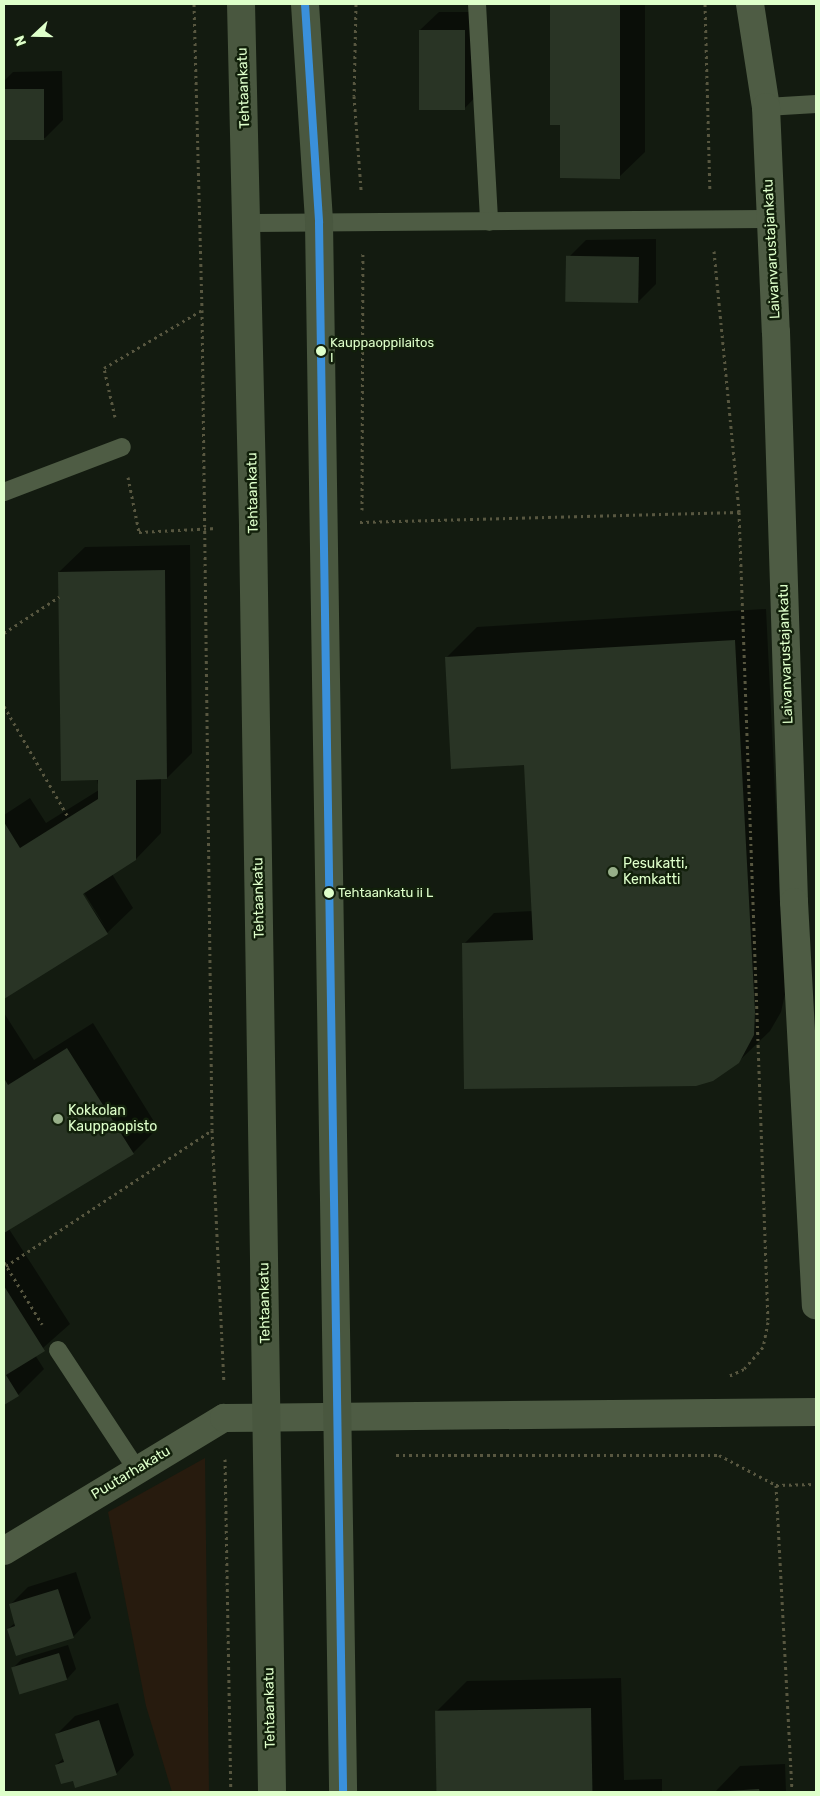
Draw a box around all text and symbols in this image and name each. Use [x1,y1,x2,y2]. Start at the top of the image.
north arrow [10,10,60,60]
text: N [11,33,30,48]
street label: Tehtaankatu [234,47,254,129]
street label: Laivanvarustajankatu [760,179,784,319]
place label: Kauppaoppilaitos I [330,336,434,367]
marker: Kauppaoppilaitos I [316,346,326,356]
street label: Tehtaankatu [244,452,262,534]
street label: Laivanvarustajankatu [775,584,797,724]
place label: Pesukatti, Kemkatti [623,856,688,889]
street label: Tehtaankatu [250,857,268,939]
marker: Pesukatti, Kemkatti [607,866,619,878]
place label: Tehtaankatu ii L [338,885,433,901]
marker: Tehtaankatu ii L [324,888,334,898]
place label: Kokkolan Kauppaopisto [68,1103,157,1136]
marker: Kokkolan Kauppaopisto [52,1113,64,1125]
street label: Tehtaankatu [256,1262,274,1344]
street label: Puutarhakatu [88,1443,174,1503]
street label: Tehtaankatu [261,1667,279,1749]

